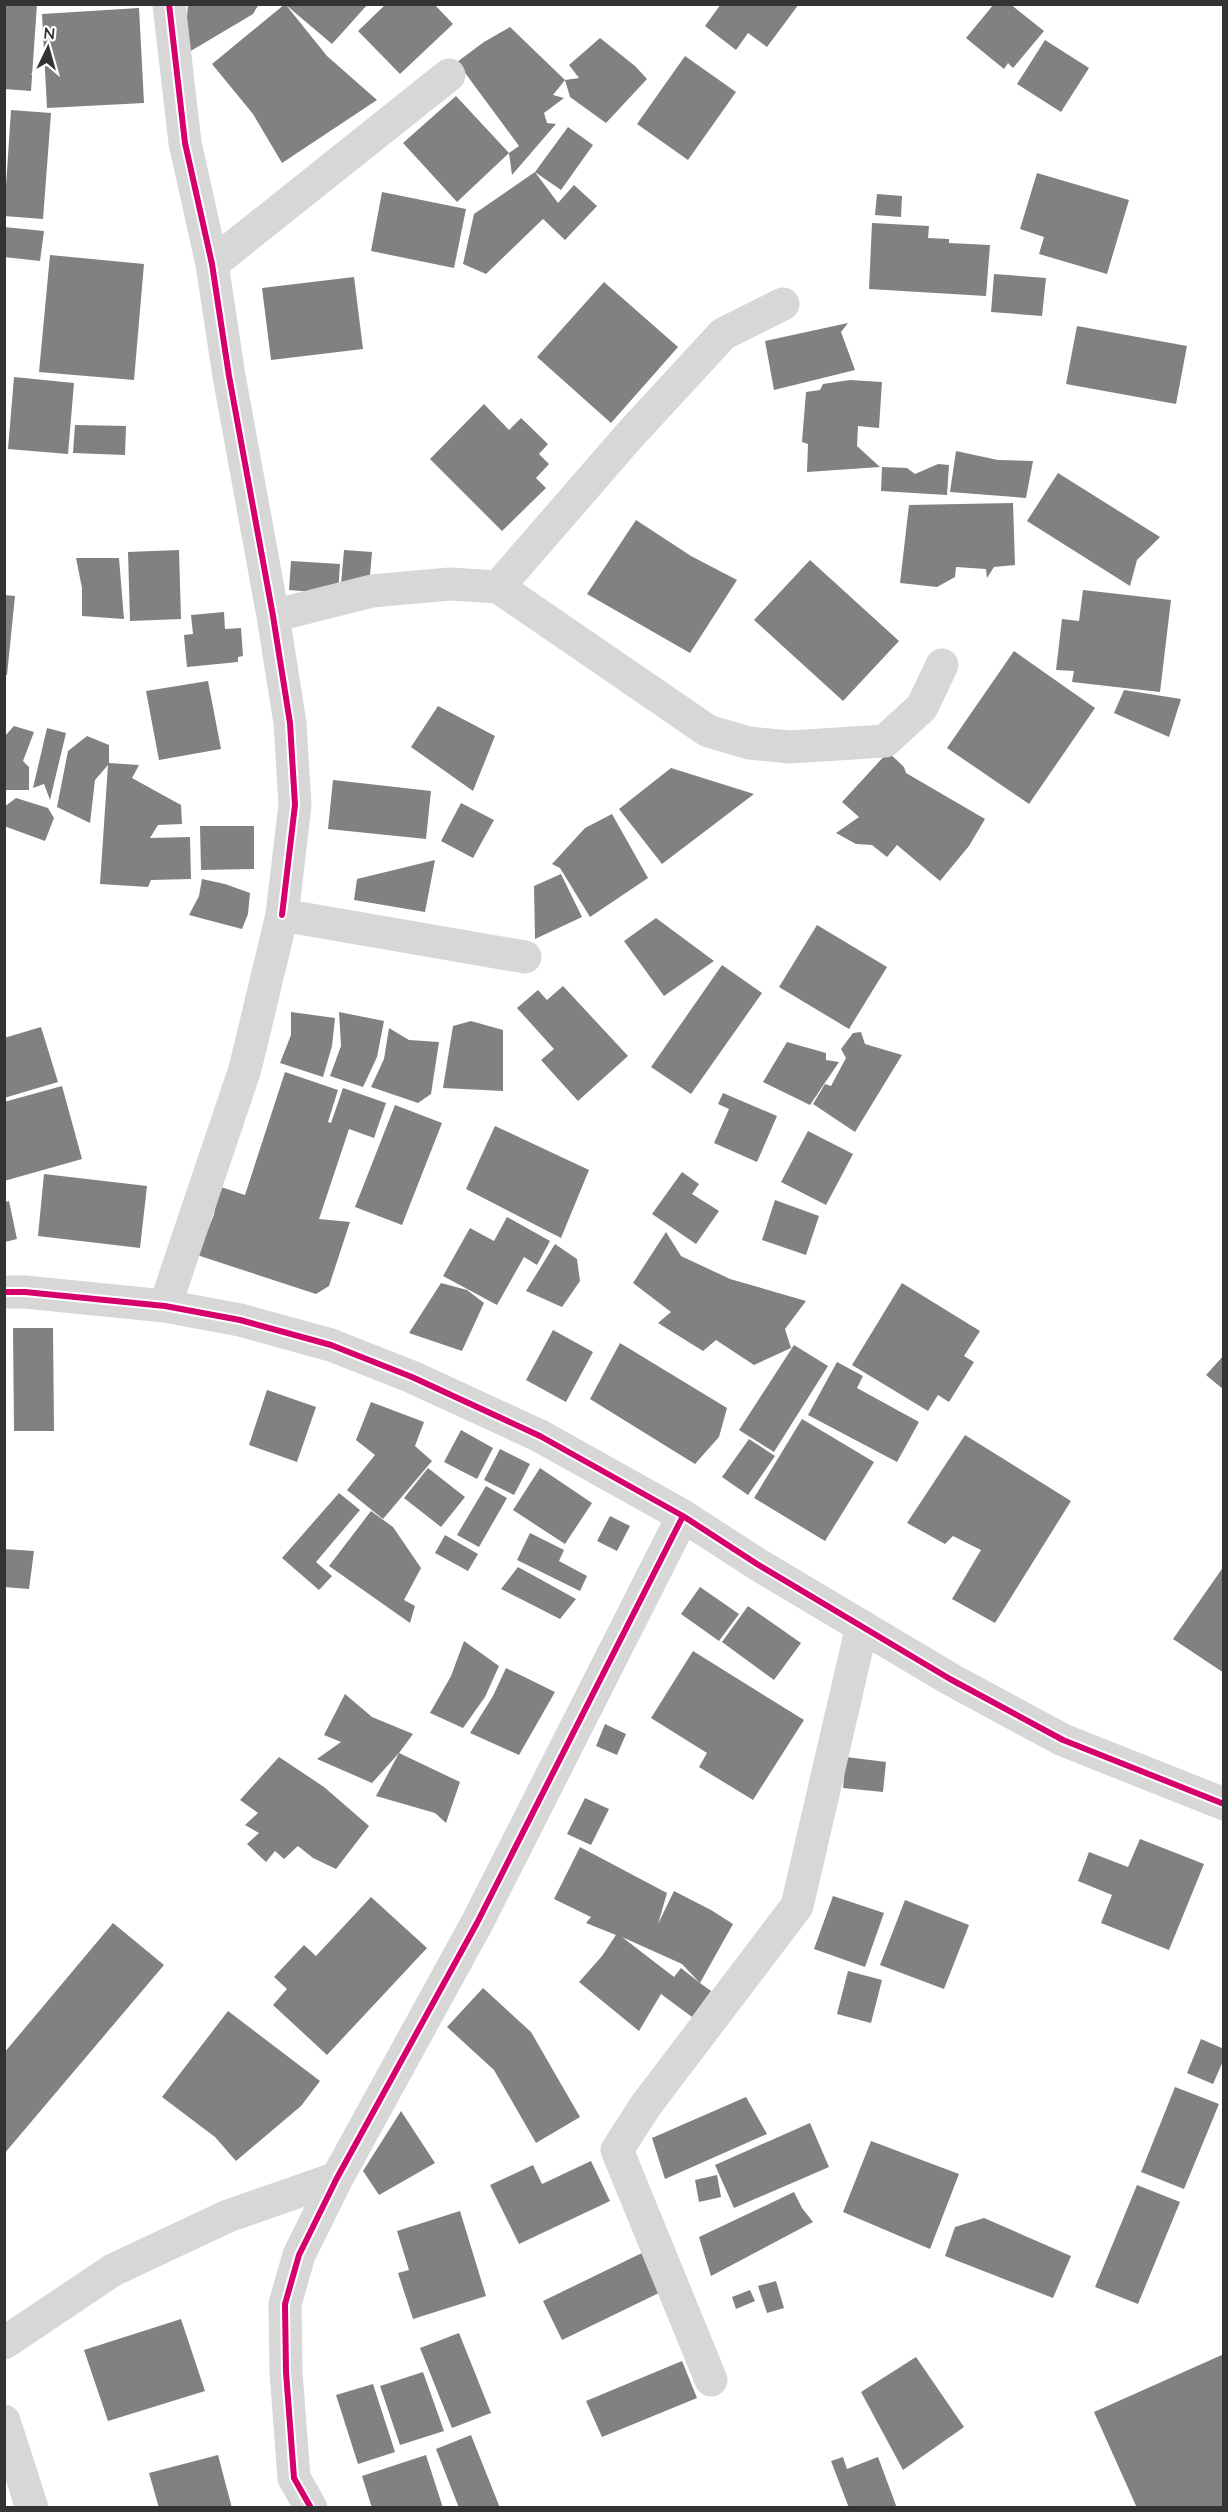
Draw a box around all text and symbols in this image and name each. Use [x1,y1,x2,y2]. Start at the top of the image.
north arrow [18,18,78,78]
text: N [43,23,56,44]

